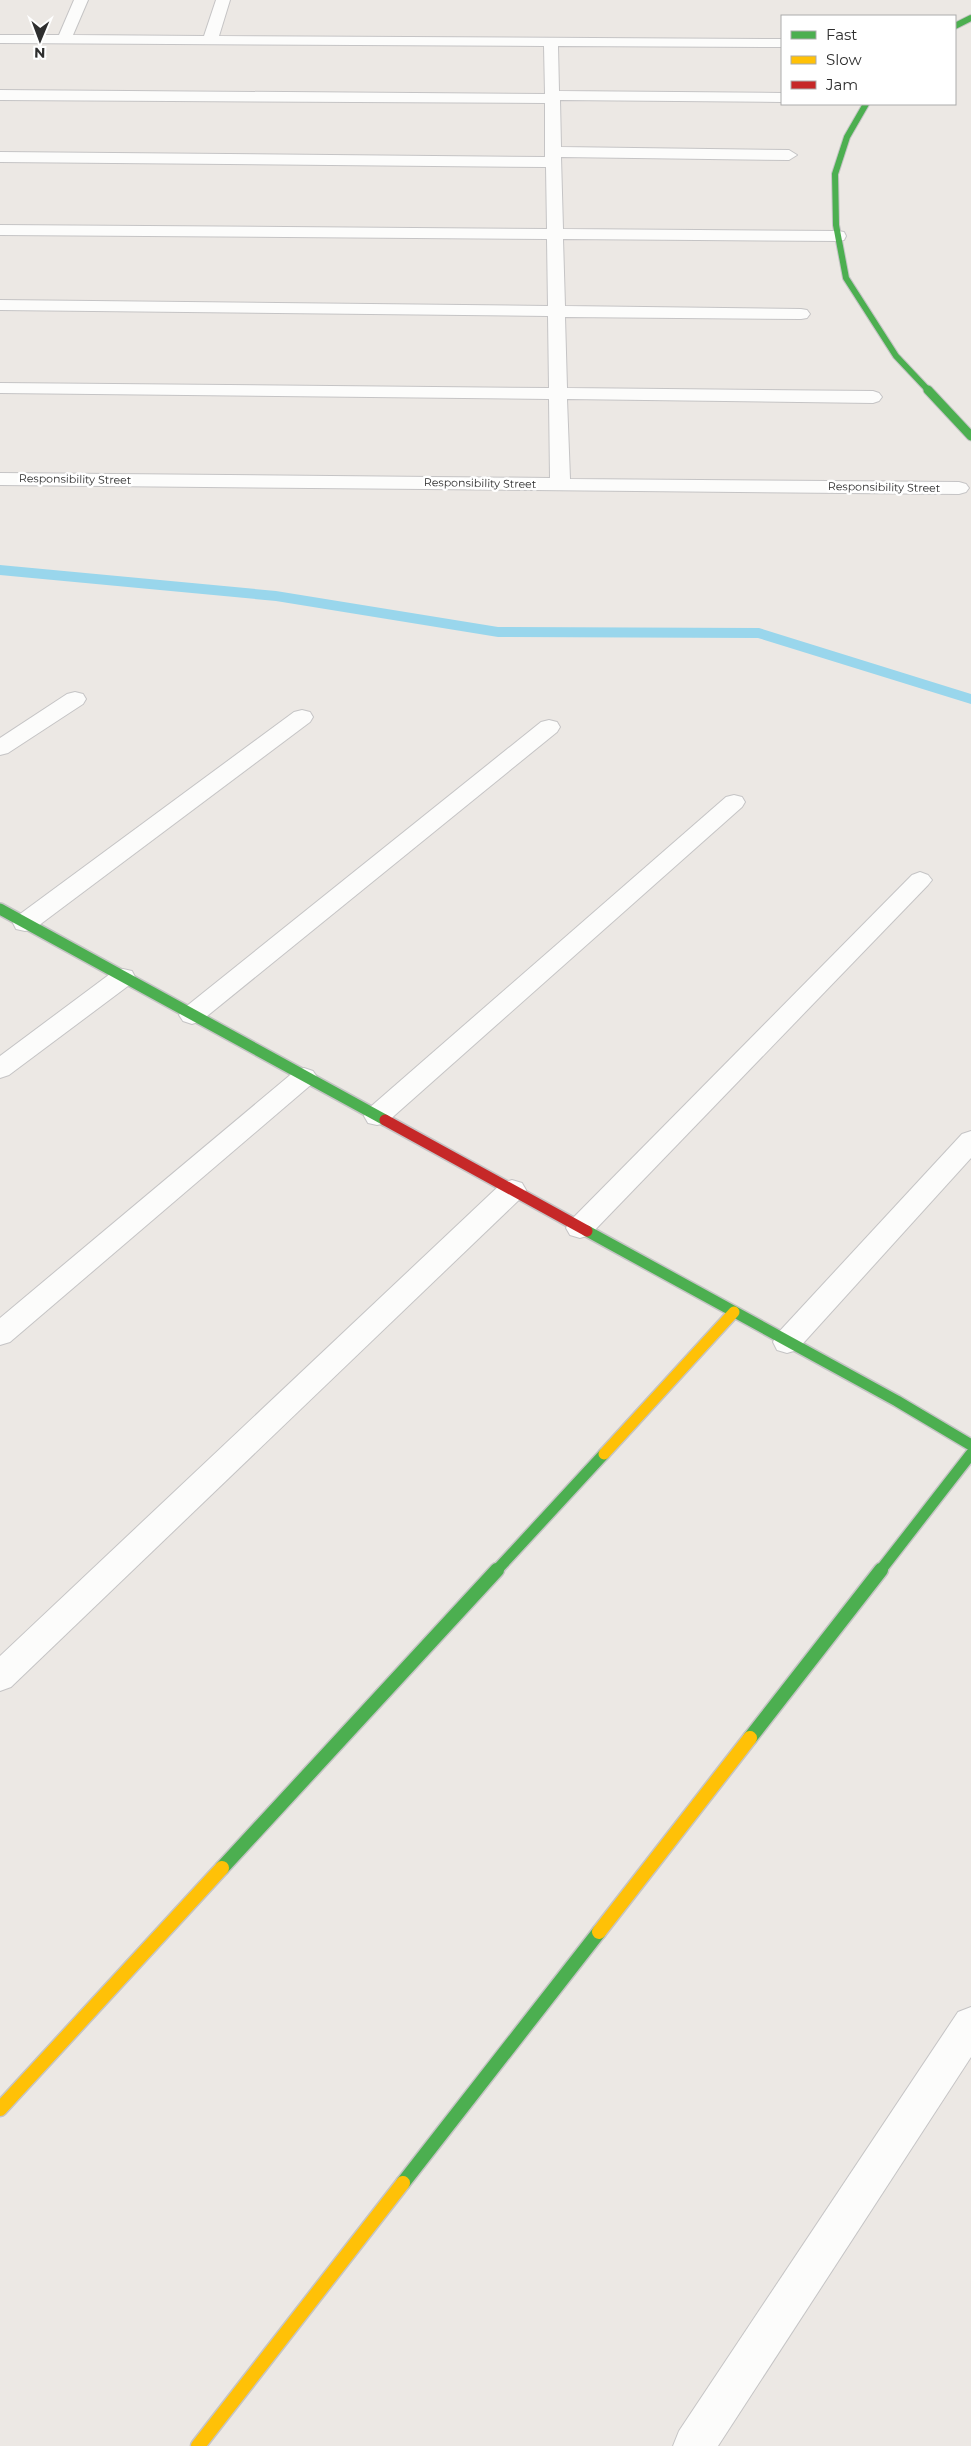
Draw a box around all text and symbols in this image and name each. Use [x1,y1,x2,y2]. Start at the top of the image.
north arrow [15,15,65,65]
legend [781,15,956,105]
text: Fast [826,25,857,44]
text: N [34,44,46,62]
text: Slow [826,50,862,69]
text: Jam [825,75,858,94]
street label: Responsibility Street [19,471,132,487]
street label: Responsibility Street [424,475,537,491]
street label: Responsibility Street [828,479,941,495]

